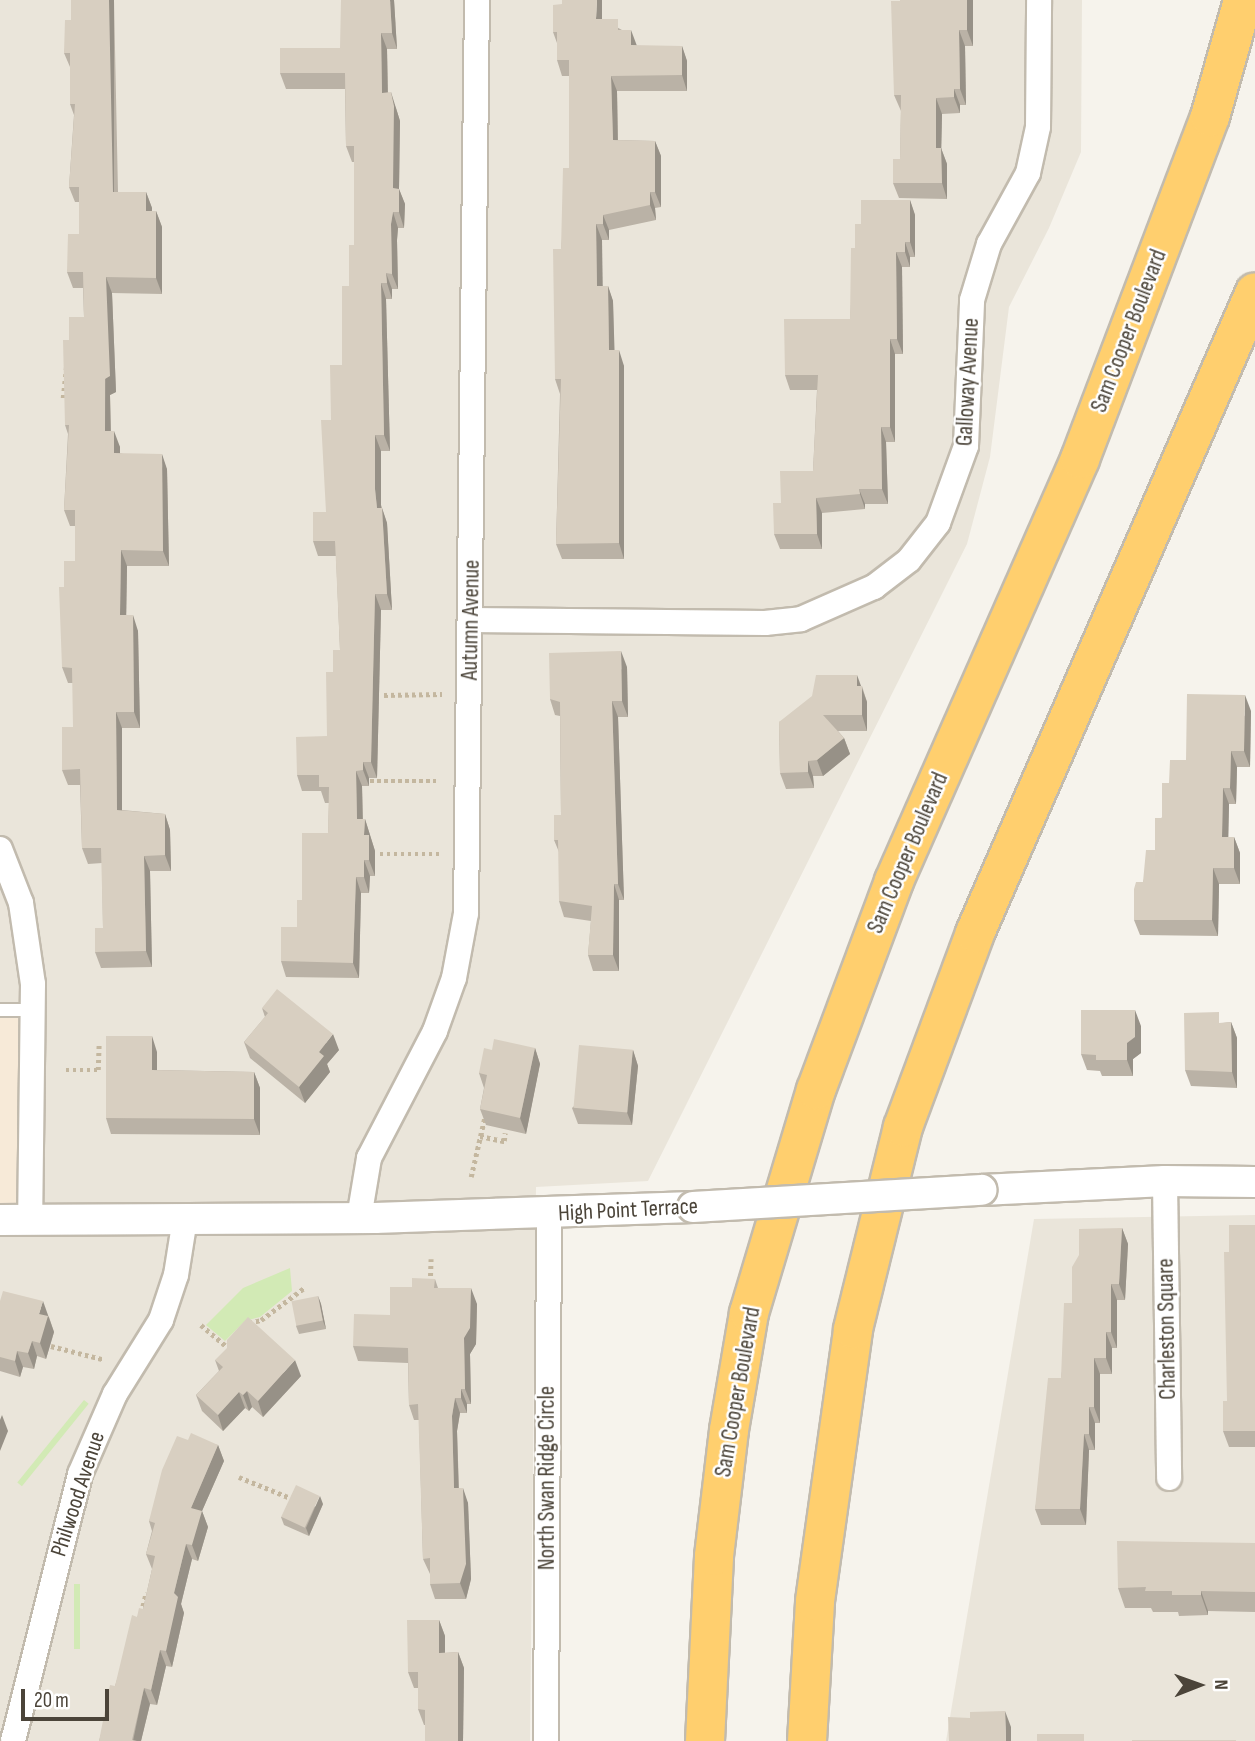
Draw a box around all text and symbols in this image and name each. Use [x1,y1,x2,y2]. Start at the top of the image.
street label: Sam Cooper Boulevard [1085,246,1173,416]
street label: Galloway Avenue [951,317,985,447]
street label: Autumn Avenue [456,559,486,681]
street label: Sam Cooper Boulevard [862,768,954,938]
street label: High Point Terrace [557,1193,699,1227]
street label: Charleston Square [1152,1258,1182,1400]
street label: Sam Cooper Boulevard [709,1305,767,1479]
street label: North Swan Ridge Circle [533,1386,561,1570]
street label: Philwood Avenue [45,1428,111,1560]
north arrow [1164,1650,1234,1720]
scale bar [24,1674,112,1718]
text: N [1209,1679,1232,1690]
text: 20 m [34,1688,69,1713]

